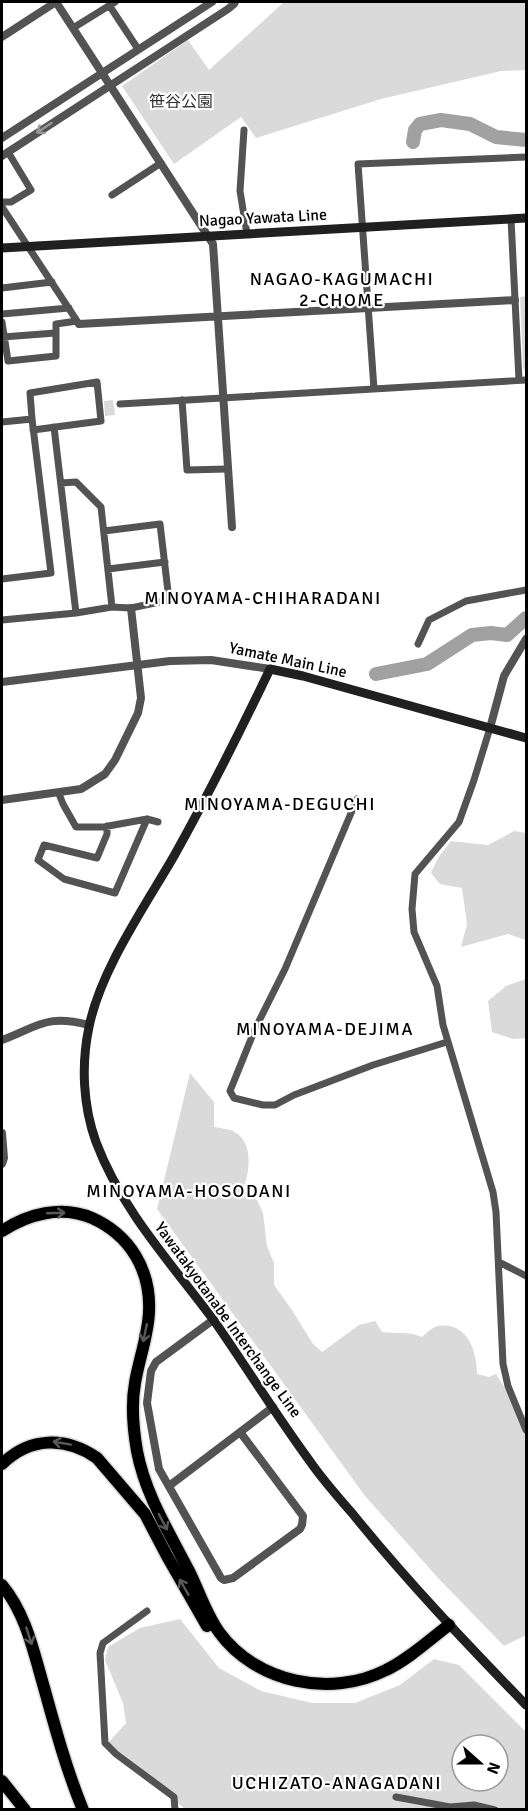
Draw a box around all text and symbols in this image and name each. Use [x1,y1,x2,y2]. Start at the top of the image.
park label: 笹谷公園 [149,92,213,112]
one-way arrow [36,123,53,135]
street label: Nagao Yawata Line [198,205,328,231]
district label: NAGAO-KAGUMACHI 2-CHOME [250,268,434,311]
district label: MINOYAMA-CHIHARADANI [144,587,382,609]
street label: Yamate Main Line [227,638,349,682]
district label: MINOYAMA-DEGUCHI [184,793,376,815]
district label: MINOYAMA-DEJIMA [236,1018,414,1040]
district label: MINOYAMA-HOSODANI [86,1180,292,1202]
one-way arrow [45,1207,65,1219]
street label: Yawatakyotanabe Interchange Line [150,1218,306,1422]
one-way arrow [139,1323,150,1342]
one-way arrow [53,1438,73,1449]
one-way arrow [158,1512,169,1530]
one-way arrow [178,1579,190,1596]
one-way arrow [24,1626,35,1645]
north arrow [450,1733,510,1793]
text: N [482,1759,504,1777]
district label: UCHIZATO-ANAGADANI [232,1772,442,1794]

